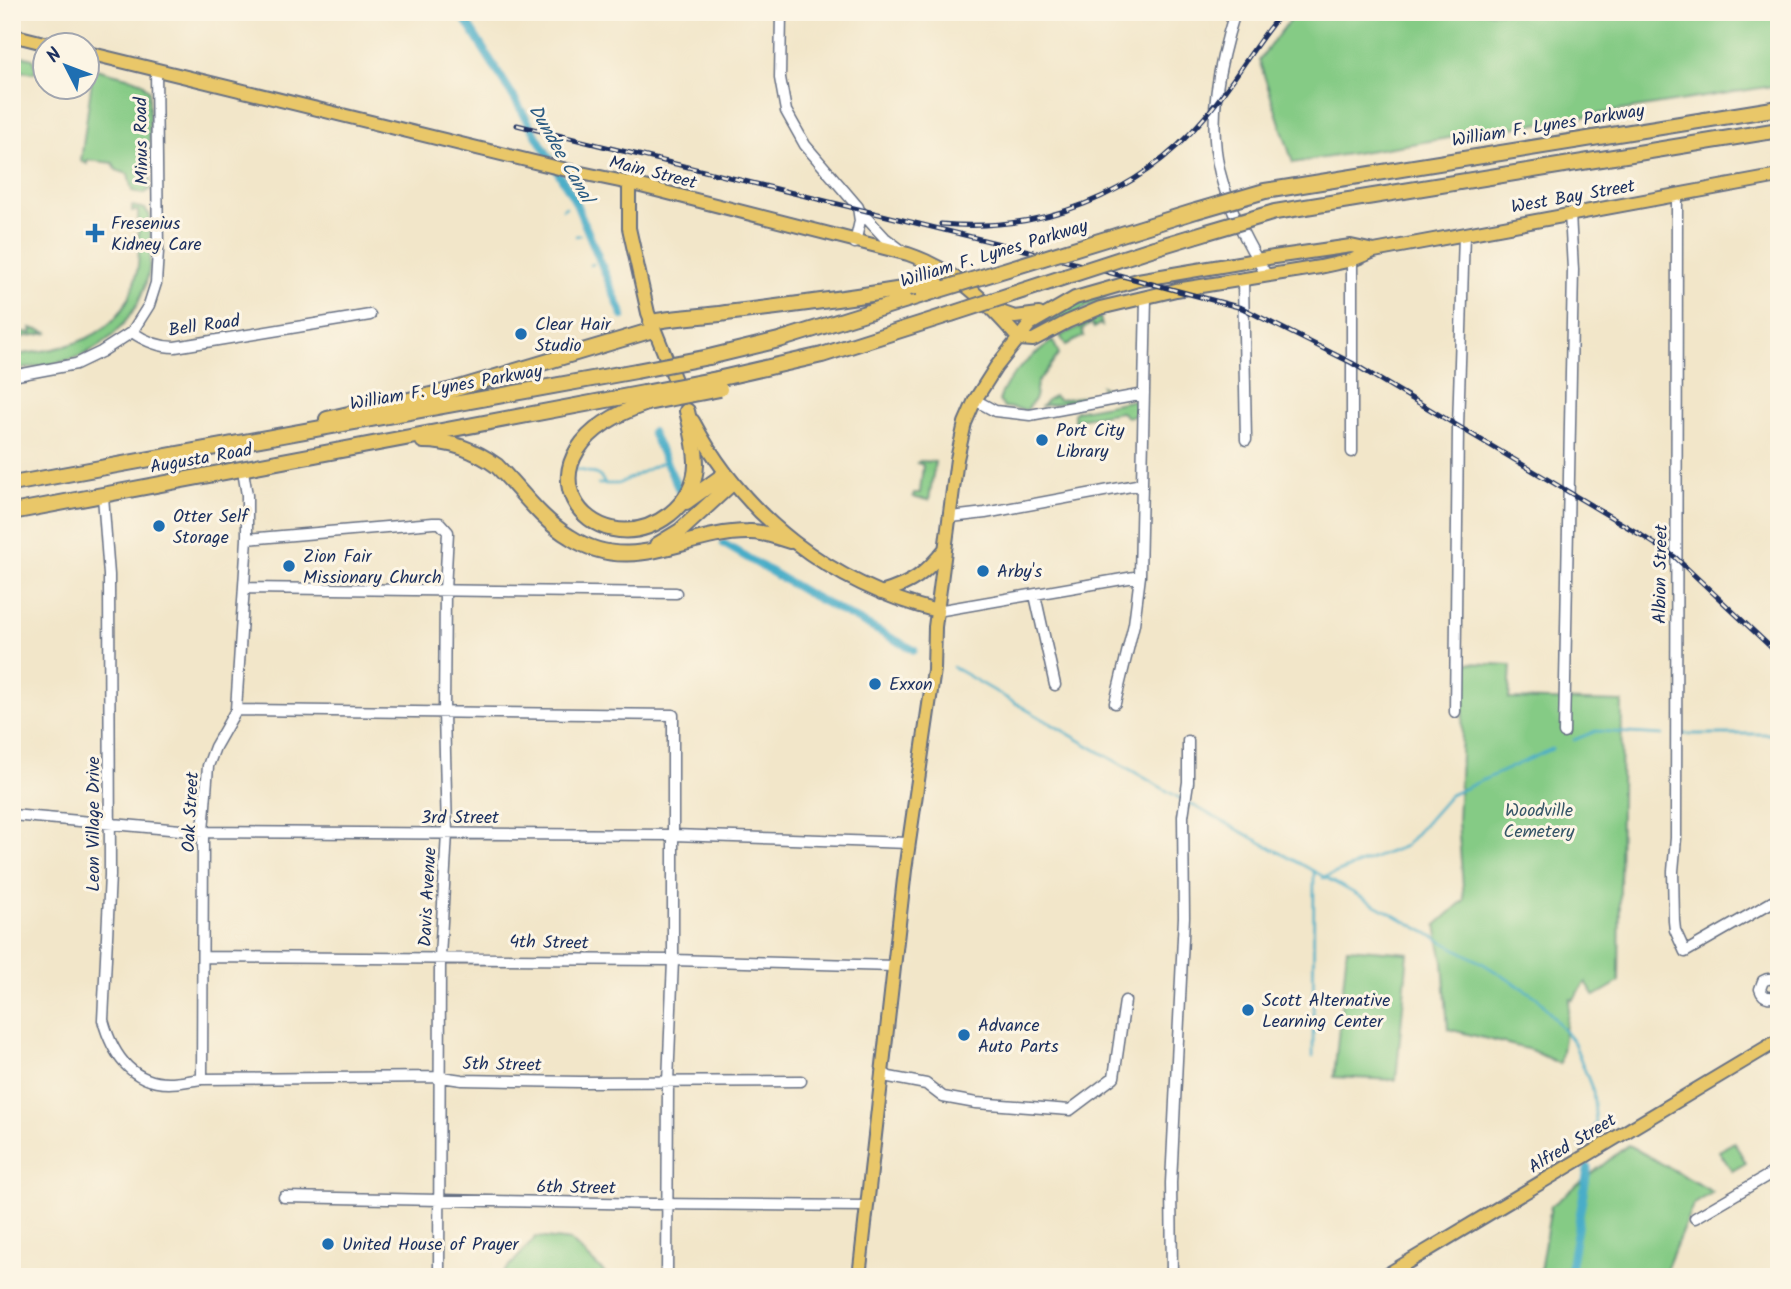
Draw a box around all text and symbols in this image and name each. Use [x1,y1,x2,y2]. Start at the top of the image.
north arrow [32,32,102,102]
text: N [40,41,70,70]
street label: Minus Road [127,96,158,185]
street label: William F. Lynes Parkway [1450,97,1647,156]
water label: Dundee Canal [520,99,602,212]
street label: Main Street [606,149,701,199]
street label: West Bay Street [1509,172,1638,223]
place label: Fresenius Kidney Care [111,210,202,260]
street label: William F. Lynes Parkway [897,212,1092,297]
marker: Fresenius Kidney Care [85,223,105,243]
street label: Bell Road [167,307,243,346]
place label: Clear Hair Studio [535,311,612,361]
marker: Clear Hair Studio [513,326,529,342]
street label: William F. Lynes Parkway [348,357,545,420]
place label: Port City Library [1056,417,1125,467]
marker: Port City Library [1034,432,1050,448]
street label: Augusta Road [148,436,256,483]
place label: Otter Self Storage [173,503,250,553]
marker: Otter Self Storage [151,518,167,534]
street label: Albion Street [1646,523,1677,624]
place label: Zion Fair Missionary Church [303,543,442,593]
marker: Zion Fair Missionary Church [281,558,297,574]
place label: Arby's [997,558,1042,587]
marker: Arby's [975,563,991,579]
place label: Exxon [889,671,933,700]
marker: Exxon [867,676,883,692]
street label: Leon Village Drive [80,756,109,892]
street label: Oak Street [175,770,208,853]
park label: Woodville Cemetery [1504,797,1575,847]
street label: 3rd Street [421,804,500,833]
street label: Davis Avenue [411,846,446,948]
street label: 4th Street [509,928,590,959]
place label: Scott Alternative Learning Center [1262,987,1390,1037]
marker: Scott Alternative Learning Center [1240,1002,1256,1018]
place label: Advance Auto Parts [978,1012,1059,1062]
marker: Advance Auto Parts [956,1027,972,1043]
street label: 5th Street [462,1050,543,1081]
street label: Alfred Street [1523,1106,1623,1182]
street label: 6th Street [536,1173,617,1204]
place label: United House of Prayer [342,1231,520,1260]
marker: United House of Prayer [320,1236,336,1252]

